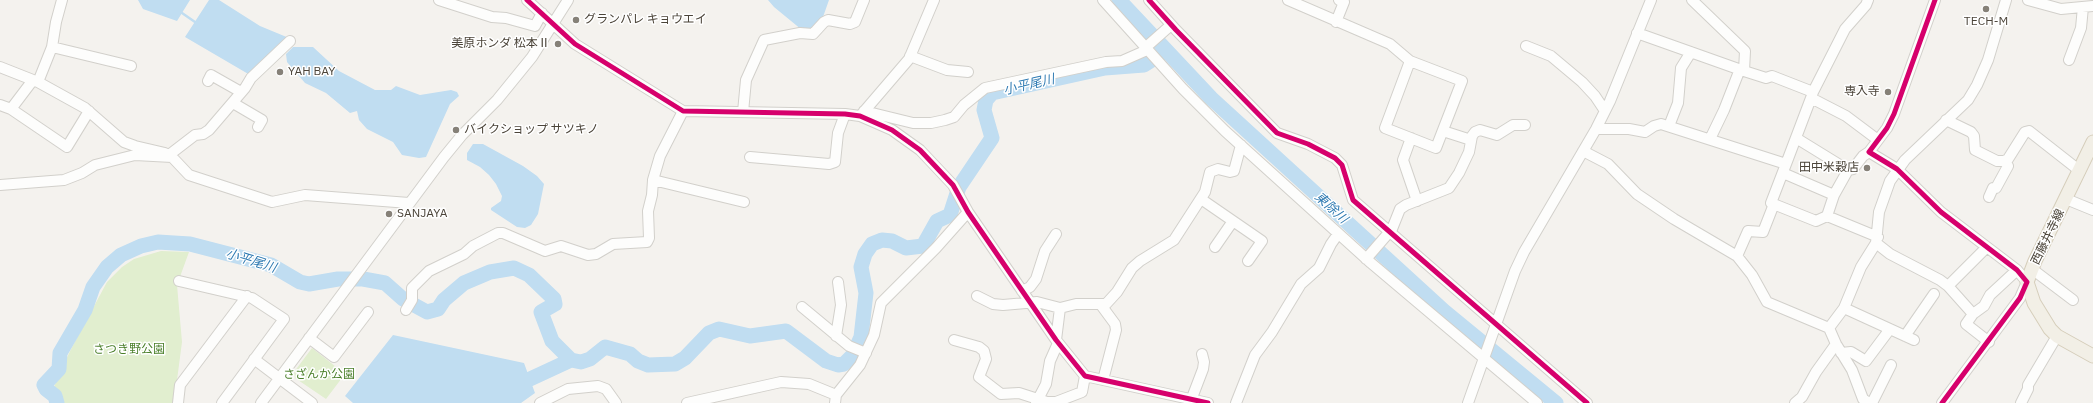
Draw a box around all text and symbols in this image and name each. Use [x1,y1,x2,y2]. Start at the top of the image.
marker: TECH-M [1981,4,1991,14]
place label: グランパレ キョウエイ [584,13,707,27]
marker: グランパレ キョウエイ [571,15,581,25]
place label: TECH-M [1964,15,2008,29]
place label: 美原ホンダ 松本Ⅱ [451,37,550,51]
marker: 美原ホンダ 松本Ⅱ [553,39,563,49]
place label: YAH BAY [288,65,335,79]
marker: YAH BAY [275,67,285,77]
water label: 小平尾川 [1002,72,1056,98]
place label: 専入寺 [1844,85,1880,99]
marker: 専入寺 [1883,87,1893,97]
place label: バイクショップ サツキノ [464,123,599,137]
marker: バイクショップ サツキノ [451,125,461,135]
place label: 田中米穀店 [1799,161,1859,175]
marker: 田中米穀店 [1862,163,1872,173]
water label: 東除川 [1311,189,1351,227]
place label: SANJAYA [397,207,447,221]
street label: 西藤井寺線 [2028,207,2068,267]
marker: SANJAYA [384,209,394,219]
water label: 小平尾川 [224,246,278,276]
park label: さつき野公園 [93,343,165,357]
park label: さざんか公園 [283,368,355,382]

